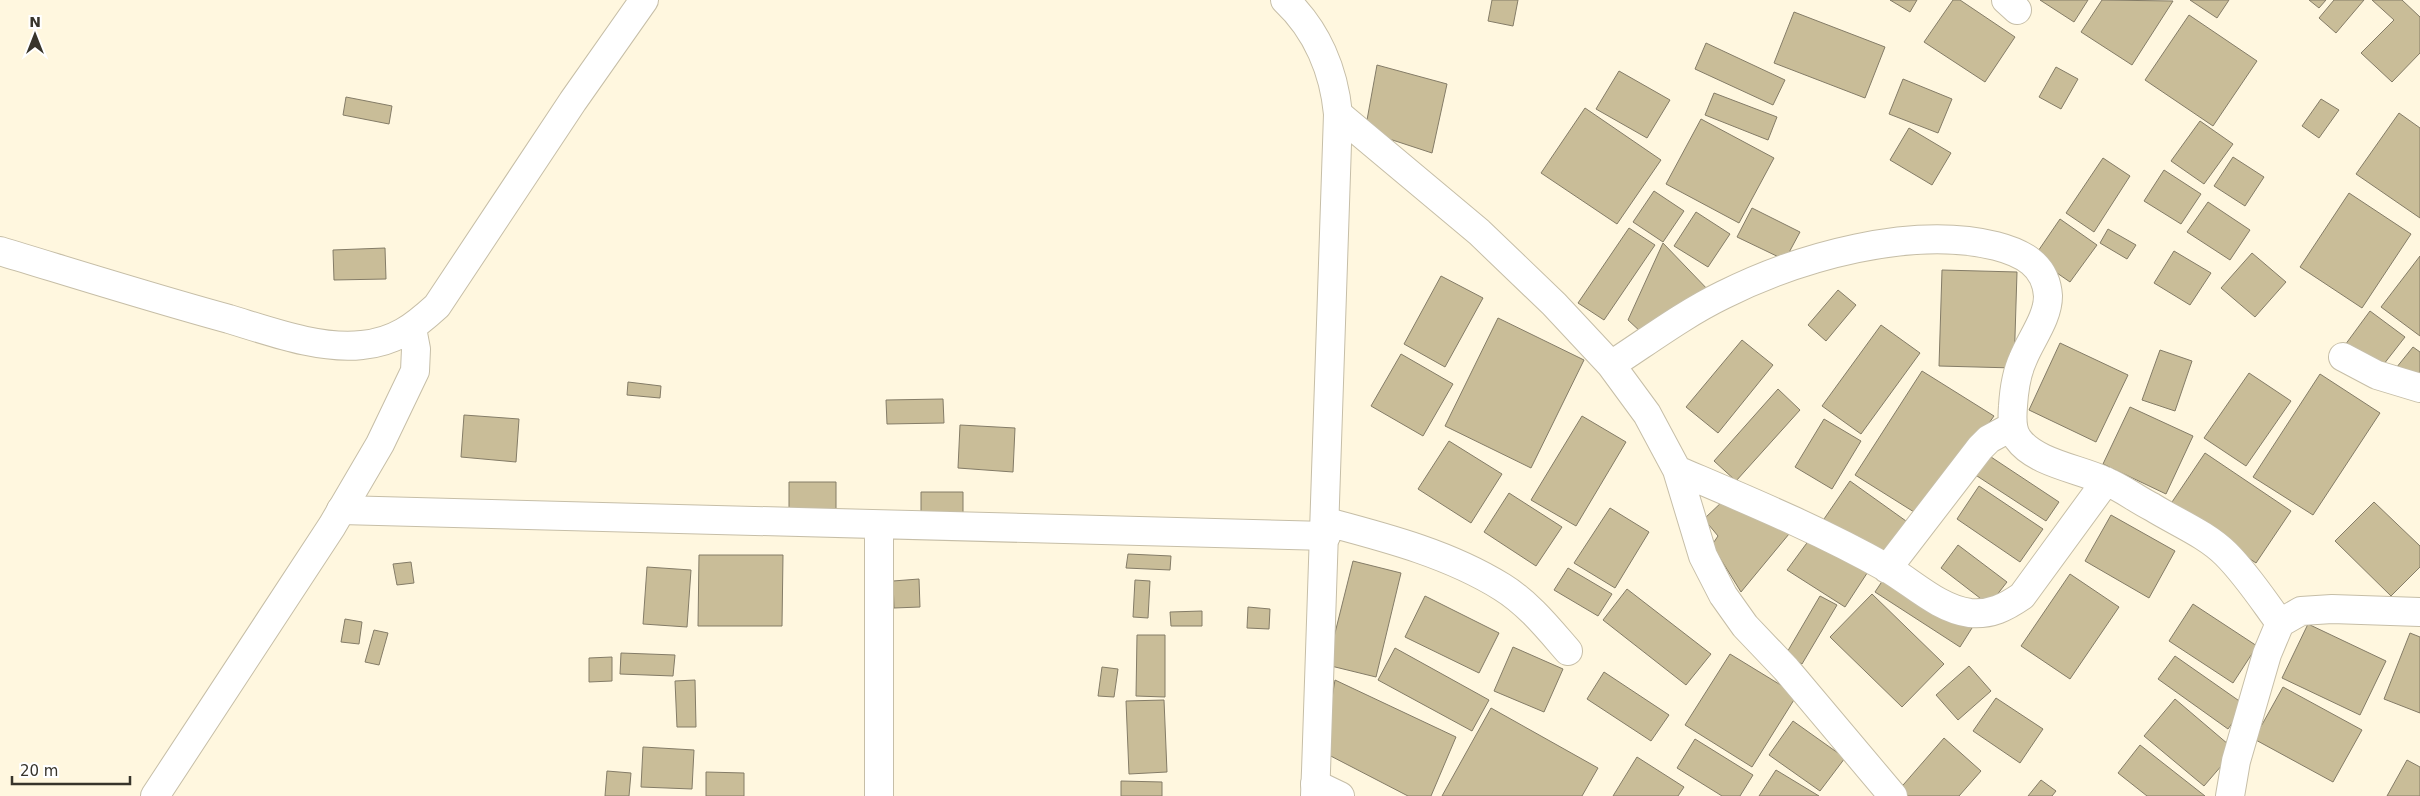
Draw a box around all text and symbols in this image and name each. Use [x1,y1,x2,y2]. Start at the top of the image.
north arrow [10,10,60,60]
text: N [29,14,41,30]
scale bar [12,754,130,786]
text: 20 m [20,762,58,780]

